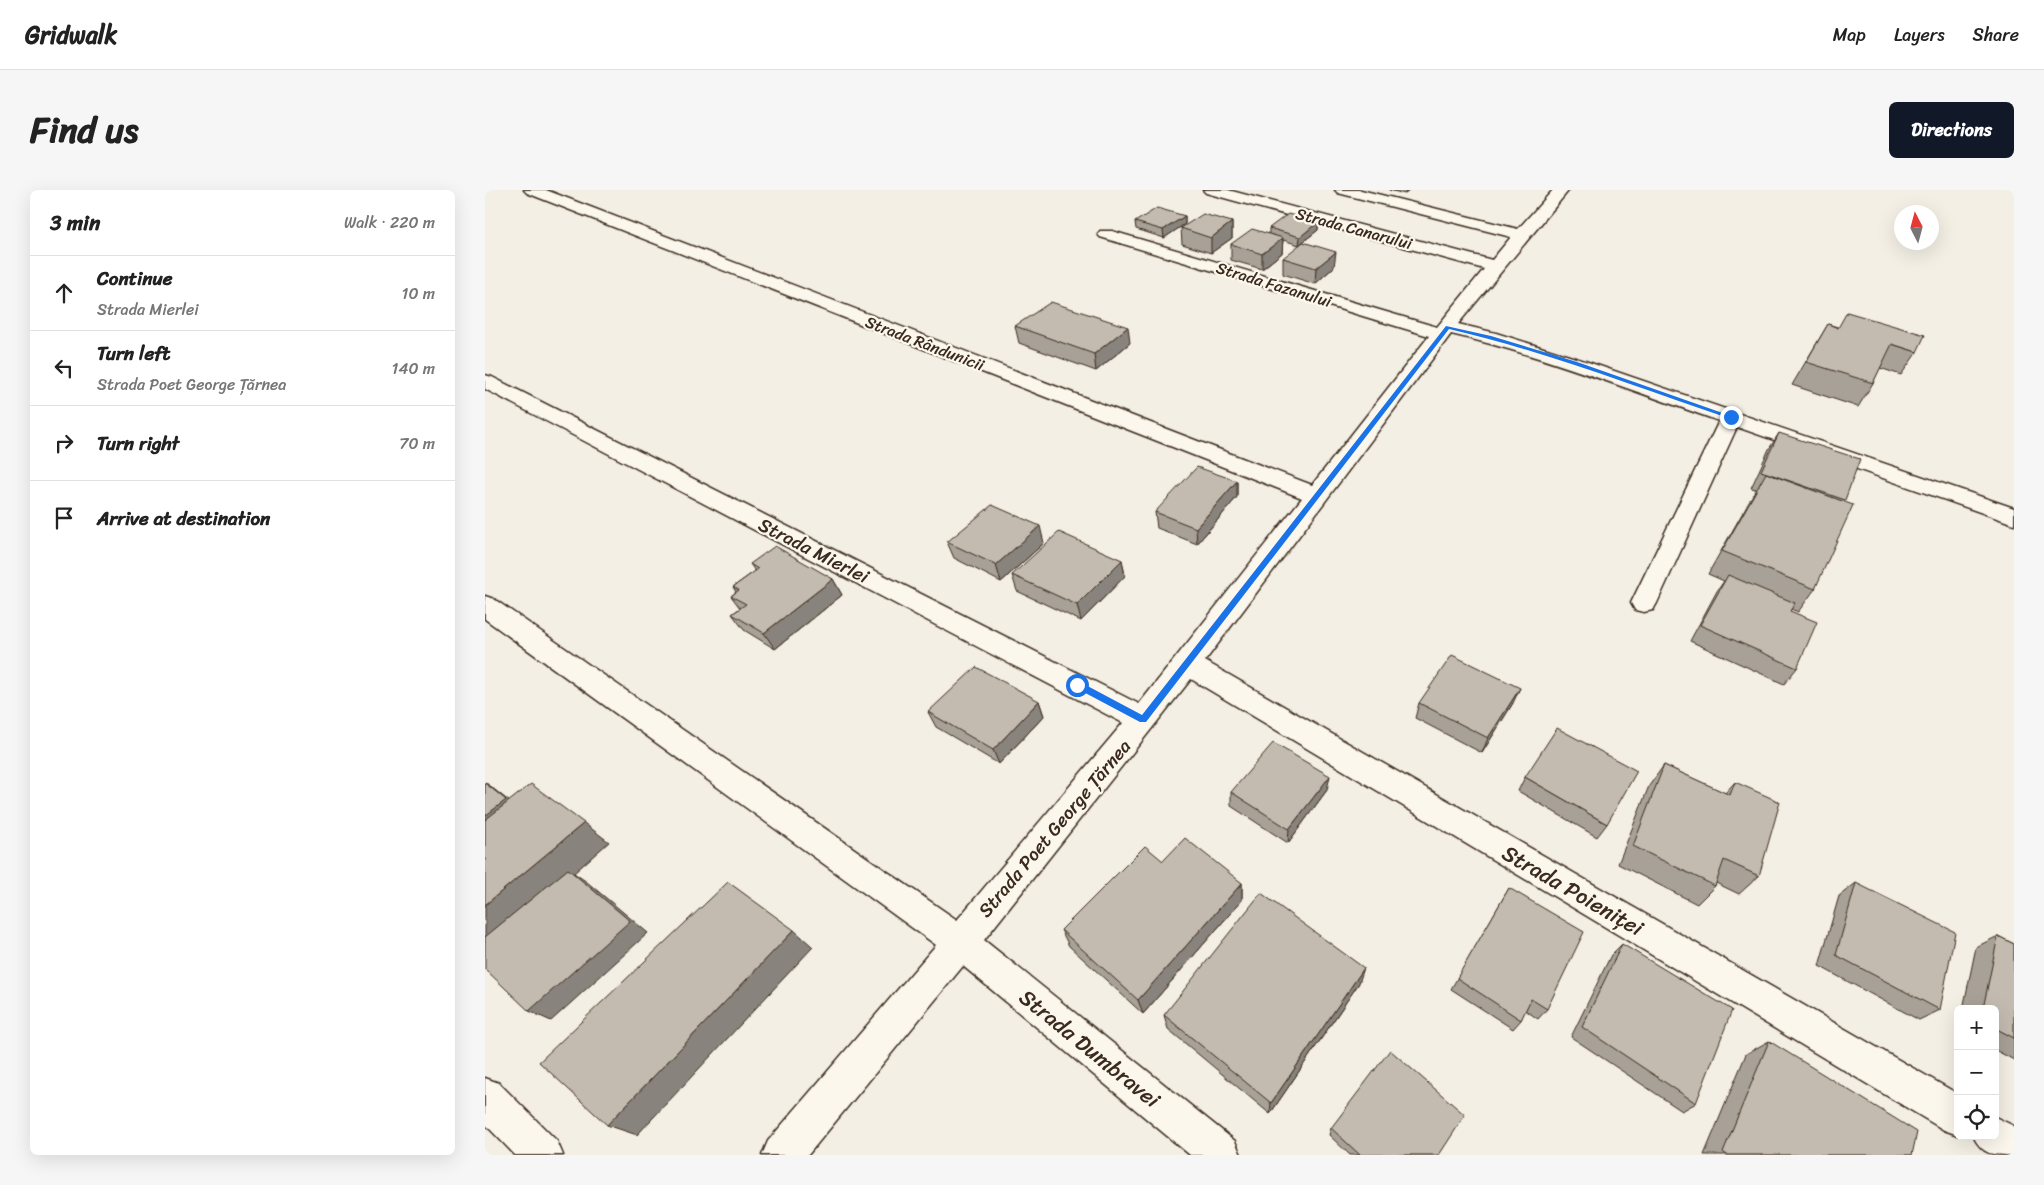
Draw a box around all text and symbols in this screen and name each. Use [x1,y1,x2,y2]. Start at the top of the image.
text: Gridwalk [25,14,117,56]
text: Map [1833,19,1866,51]
text: Layers [1894,19,1945,51]
text: Share [1973,19,2019,51]
text: Find us [30,99,138,161]
button: Directions [1889,102,2014,158]
street label: Strada Canarului [1292,199,1416,258]
text: 3 min [50,204,100,242]
north arrow [1894,205,1939,250]
text: Walk · 220 m [344,208,435,237]
street label: Strada Fazanului [1213,253,1336,316]
text: Continue [97,262,173,295]
icon: ahead [50,279,78,307]
text: 10 m [402,279,435,308]
text: Strada Mierlei [97,295,199,324]
street label: Strada Rândunicii [861,307,989,380]
text: Turn left [97,337,170,370]
icon: left [50,354,78,382]
text: 140 m [392,354,435,383]
text: Strada Poet George Țărnea [97,370,286,399]
route end [1720,406,1743,429]
text: Turn right [97,427,179,460]
icon: right [50,429,78,457]
text: 70 m [399,429,435,458]
text: Arrive at destination [97,502,270,535]
icon: arrive [50,504,78,532]
street label: Strada Mierlei [752,508,876,593]
route start [1066,674,1089,697]
street label: Strada Poet George Țărnea [969,731,1140,925]
street label: Strada Poieniței [1494,834,1652,947]
street label: Strada Dumbravei [1010,979,1170,1119]
map controls [1954,1005,1999,1140]
button: + [1954,1005,1999,1050]
button: − [1954,1050,1999,1095]
button: locate [1954,1095,1999,1140]

